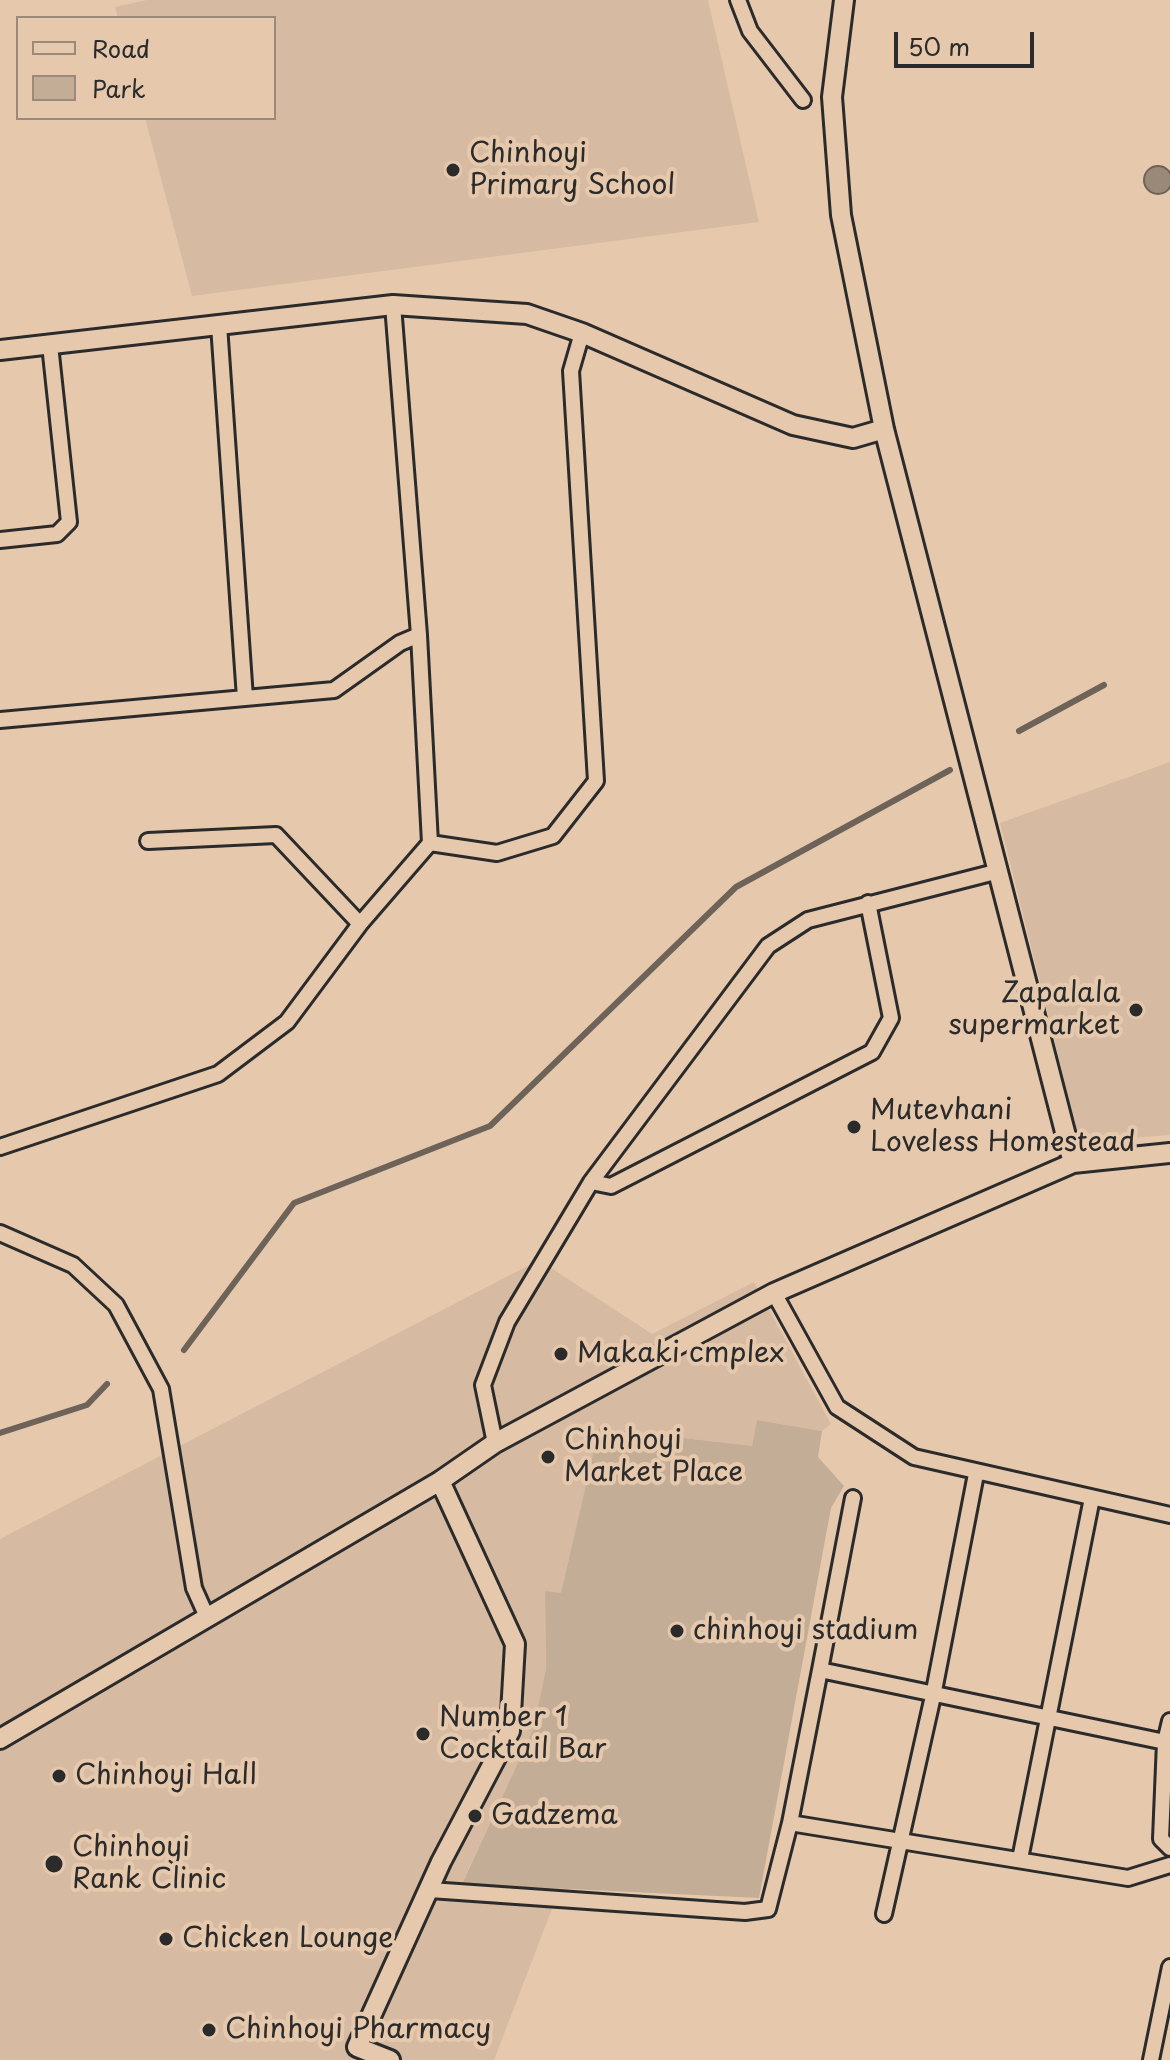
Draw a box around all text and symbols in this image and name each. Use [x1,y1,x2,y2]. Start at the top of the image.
legend [16,16,276,120]
scale bar [898,16,1038,66]
text: 50 m [908,28,970,64]
text: Road [92,30,150,66]
text: Park [92,70,146,106]
place label: Chinhoyi Primary School [469,137,675,203]
marker: Chinhoyi Primary School [444,161,462,179]
place label: Zapalala supermarket [949,977,1120,1043]
marker: Zapalala supermarket [1127,1001,1145,1019]
place label: Mutevhani Loveless Homestead [870,1094,1136,1160]
marker: Mutevhani Loveless Homestead [845,1118,863,1136]
place label: Makaki cmplex [577,1337,785,1371]
marker: Makaki cmplex [552,1345,570,1363]
place label: Chinhoyi Market Place [564,1424,743,1490]
marker: Chinhoyi Market Place [539,1448,557,1466]
place label: chinhoyi stadium [693,1614,919,1648]
marker: chinhoyi stadium [668,1622,686,1640]
place label: Number 1 Cocktail Bar [439,1701,606,1767]
marker: Number 1 Cocktail Bar [414,1725,432,1743]
place label: Chinhoyi Hall [75,1759,257,1793]
marker: Chinhoyi Hall [50,1767,68,1785]
place label: Gadzema [491,1799,618,1833]
marker: Gadzema [466,1807,484,1825]
place label: Chinhoyi Rank Clinic [72,1831,226,1897]
marker: Chinhoyi Rank Clinic [43,1853,65,1875]
place label: Chicken Lounge [182,1922,393,1956]
marker: Chicken Lounge [157,1930,175,1948]
place label: Chinhoyi Pharmacy [225,2013,491,2047]
marker: Chinhoyi Pharmacy [200,2021,218,2039]

